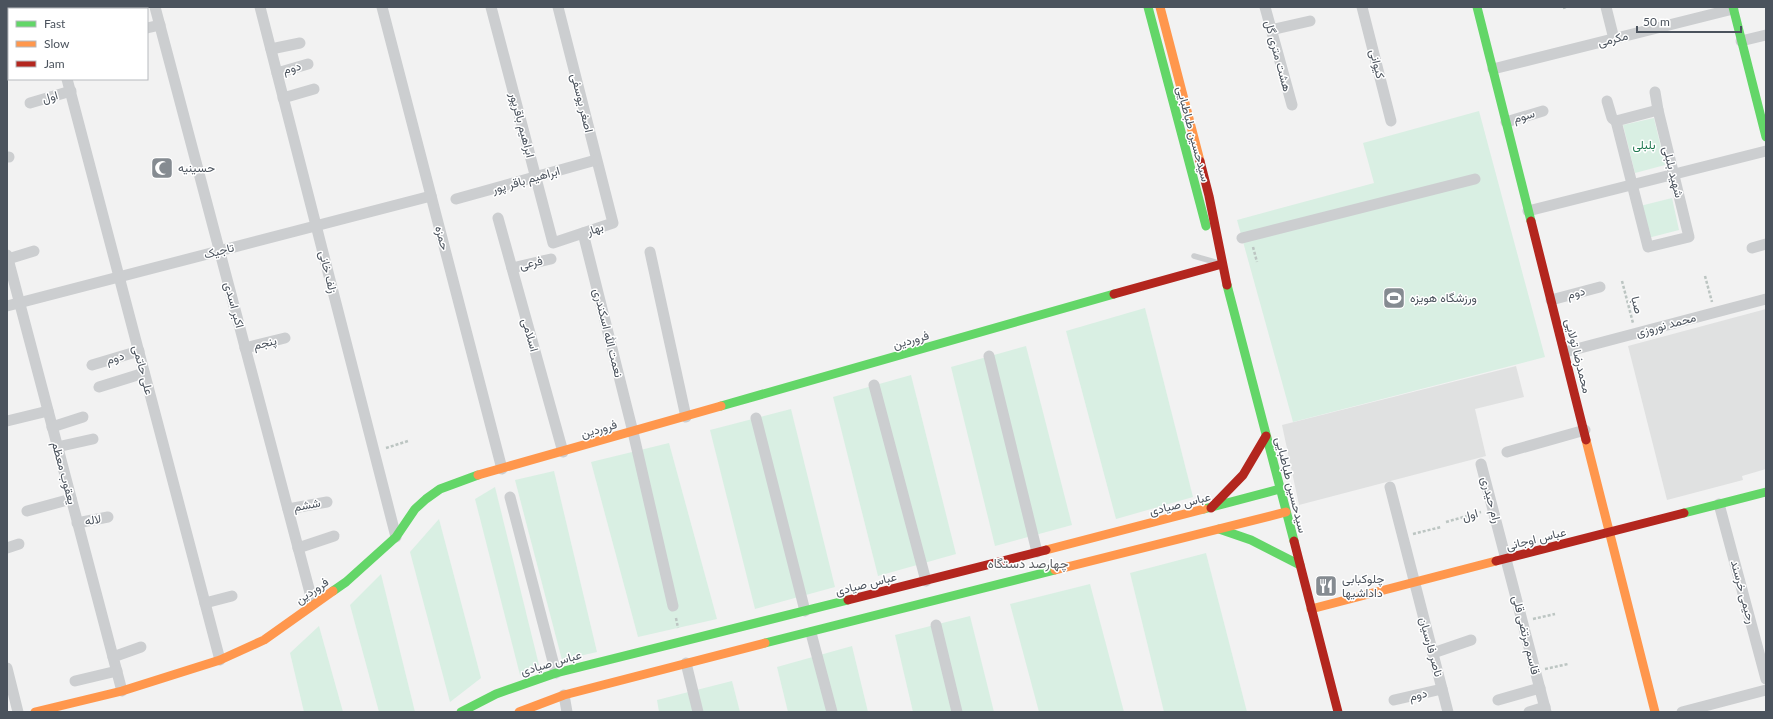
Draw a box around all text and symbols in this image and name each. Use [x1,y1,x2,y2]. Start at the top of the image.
legend [8,8,148,80]
scale bar [1637,8,1741,34]
text: 50 m [1643,14,1670,29]
text: Fast [44,16,66,31]
street label: هشت متری گل [1261,19,1295,93]
street label: مکرمی [1596,28,1630,50]
text: Slow [44,36,70,51]
street label: کیوانی [1366,48,1388,80]
text: Jam [44,56,65,71]
street label: دوم [281,58,303,78]
street label: اصغر یوسفی [567,72,597,134]
street label: سیدحسین طباطبایی [1173,84,1213,184]
street label: اول [40,87,60,107]
street label: ابراهیم باقرپور [505,90,538,159]
street label: سوم [1511,105,1537,127]
park label: بلبلی [1632,137,1656,153]
street label: شهید بلبلی [1659,145,1687,199]
mosque icon: حسینیه [149,155,175,181]
place label: حسینیه [178,160,215,175]
street label: ابراهیم باقر پور [489,163,562,198]
street label: بهار [584,219,606,240]
street label: حمزه [431,224,453,252]
street label: تاجیک [202,239,236,262]
street label: زلف خانی [315,249,341,295]
street label: فرعی [518,253,544,273]
street label: اکبر اسدی [220,280,248,330]
street label: دوم [1565,283,1587,303]
sports icon: ورزشگاه هویزه [1381,285,1407,311]
street label: نعمت الله اسکندری [589,287,627,379]
place label: ورزشگاه هویزه [1410,290,1477,306]
street label: صبا [1628,295,1647,315]
street label: محمد نوروزی [1634,309,1698,341]
street label: اسلامی [518,316,542,354]
street label: محمدرضا تولایی [1561,317,1595,395]
street label: فروردین [891,327,931,353]
street label: پنجم [252,332,279,354]
street label: علی حاتمی [129,343,157,397]
street label: دوم [104,348,126,368]
street label: فروردین [579,416,619,442]
street label: سیدحسین طباطبایی [1271,435,1311,535]
street label: یعقوب معظم [48,440,80,506]
street label: رام حیدری [1477,475,1505,525]
street label: عباس صیادی [1148,489,1212,519]
street label: ششم [292,495,322,515]
street label: اول [1460,505,1480,525]
street label: لاله [83,511,102,528]
street label: عباس اوجانی [1504,524,1568,554]
district label: چهارصد دستگاه [988,555,1069,573]
street label: رحیمی خرسند [1727,558,1759,626]
street label: عباس صیادی [834,569,898,599]
place label: چلوکبابی داداشیها [1342,571,1384,601]
restaurant icon: چلوکبابی داداشیها [1313,573,1339,599]
street label: فروردین [292,574,332,608]
street label: قاسم مرتضی قلی [1508,594,1544,676]
street label: ناصر فارسیان [1415,615,1447,679]
street label: عباس صیادی [519,647,583,679]
street label: دوم [1407,685,1429,705]

